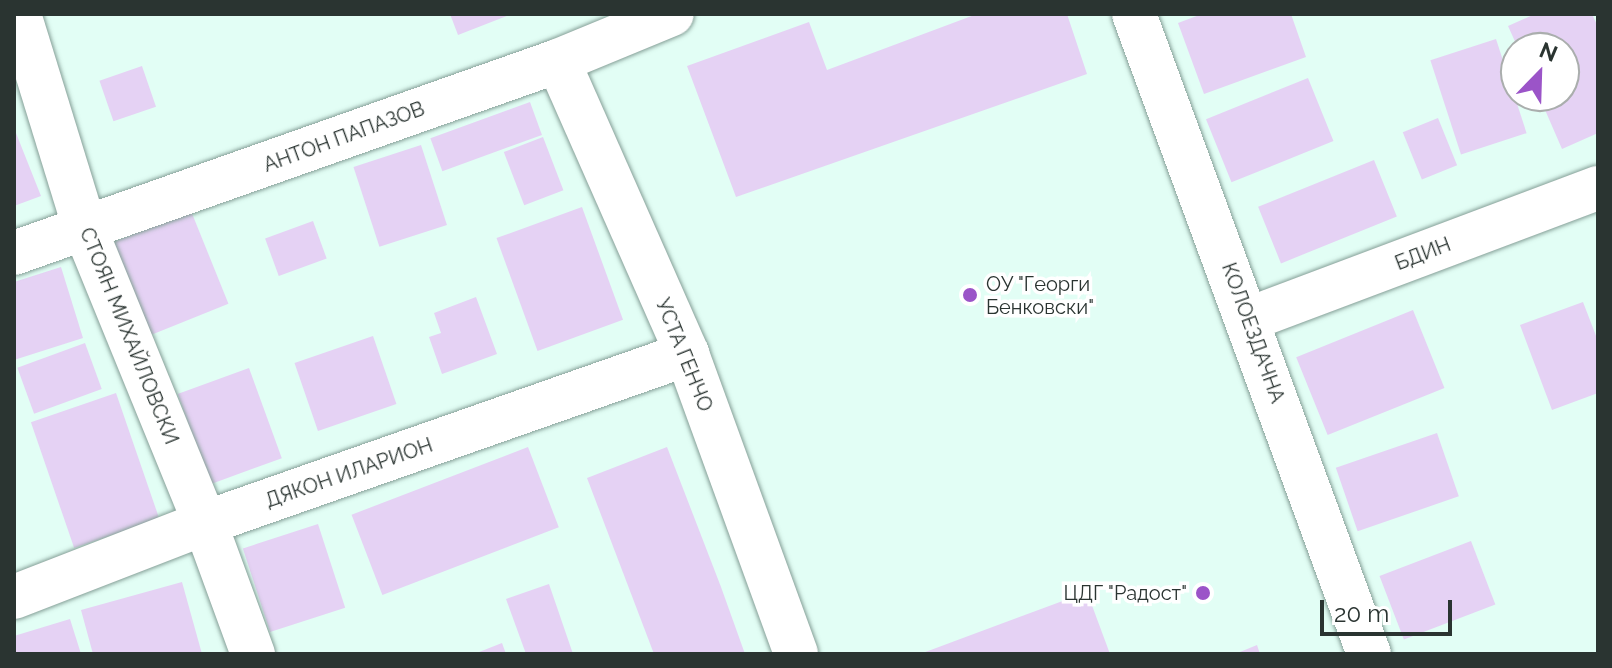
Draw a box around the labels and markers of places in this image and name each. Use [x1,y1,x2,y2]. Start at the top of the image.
place label: ОУ "Георги Бенковски" [986,272,1094,319]
marker: ОУ "Георги Бенковски" [961,286,979,304]
place label: ЦДГ "Радост" [1063,581,1187,605]
marker: ЦДГ "Радост" [1194,584,1212,602]

